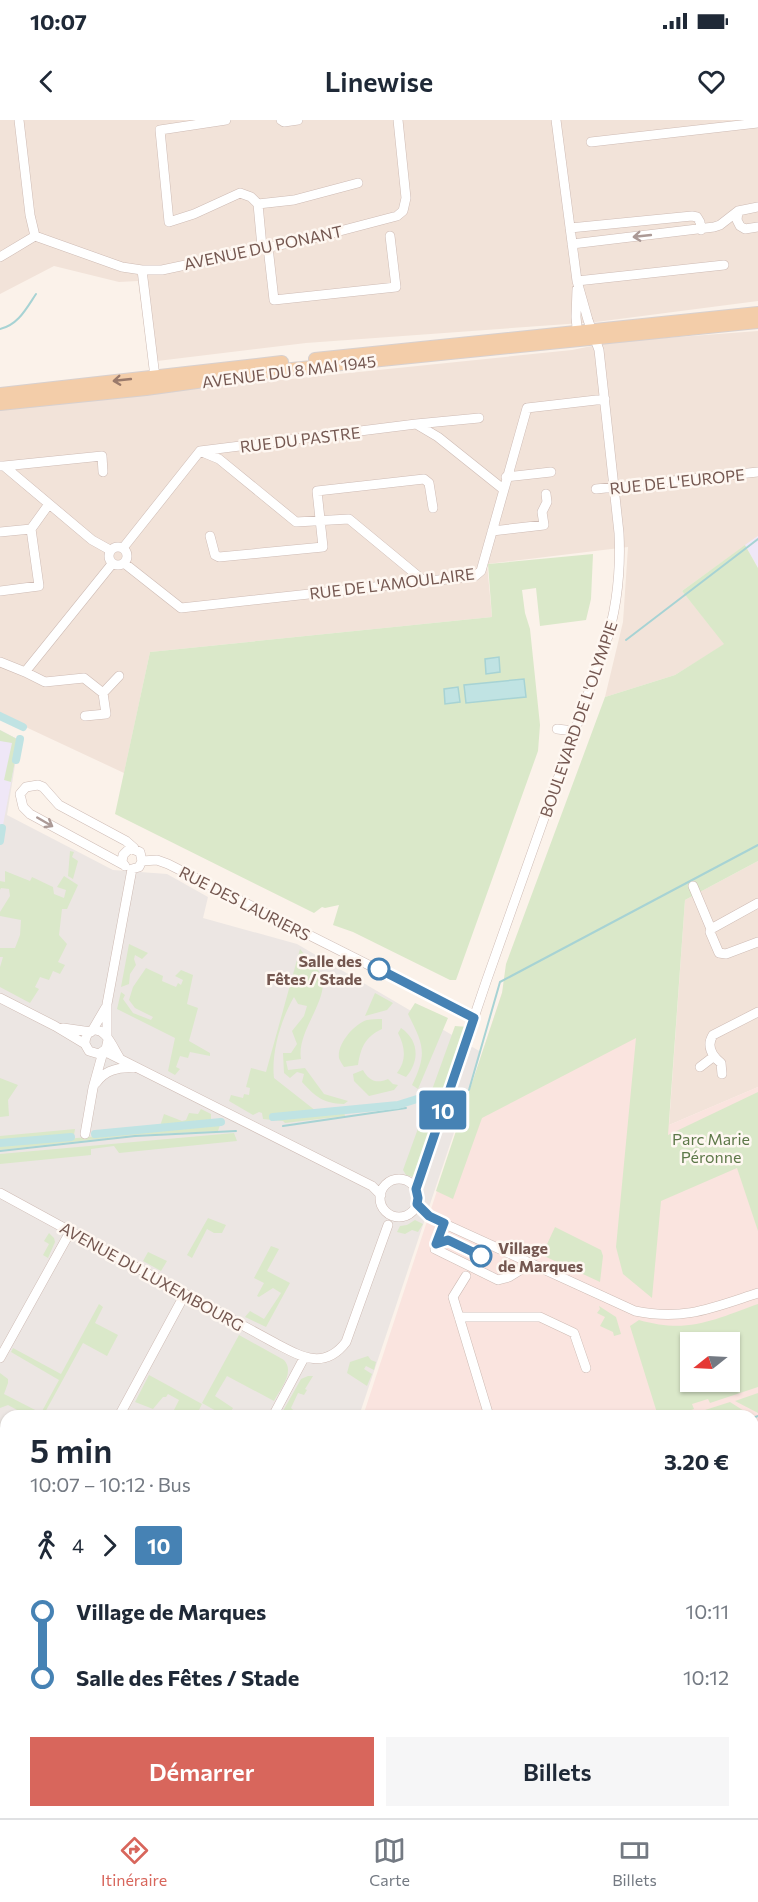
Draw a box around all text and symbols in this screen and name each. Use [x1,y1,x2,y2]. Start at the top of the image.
text: 10:07 [30,8,87,35]
icon: back [30,65,63,98]
text: Linewise [325,65,433,98]
icon: heart [695,65,728,98]
street label: AVENUE DU PONANT [182,221,344,273]
one-way arrow [633,231,653,242]
street label: AVENUE DU 8 MAI 1945 [201,351,377,391]
one-way arrow [113,375,133,386]
street label: RUE DU PASTRE [239,422,361,456]
street label: RUE DE L'EUROPE [609,464,745,498]
street label: RUE DE L'AMOULAIRE [308,563,476,603]
street label: BOULEVARD DE L'OLYMPIE [535,618,621,820]
one-way arrow [36,816,53,828]
street label: RUE DES LAURIERS [176,862,314,944]
place label: Salle des Fêtes / Stade [266,951,362,988]
marker: Salle des Fêtes / Stade [368,958,390,980]
line badge: 10 [416,1090,470,1130]
text: 10 [431,1098,455,1123]
park label: Parc Marie Péronne [672,1129,750,1166]
street label: AVENUE DU LUXEMBOURG [57,1218,247,1334]
place label: Village de Marques [498,1238,583,1275]
marker: Village de Marques [470,1245,492,1267]
north arrow [680,1332,740,1392]
map controls [680,1332,740,1392]
text: 5 min [30,1429,112,1470]
text: 3.20 € [664,1448,729,1475]
text: 10:07 – 10:12 · Bus [30,1472,191,1496]
icon: walk [30,1529,63,1562]
icon: forward [93,1529,126,1562]
text: 4 [72,1533,84,1557]
text: 10 [147,1533,170,1558]
text: Village de Marques [76,1598,266,1625]
text: 10:11 [686,1599,729,1623]
text: Salle des Fêtes / Stade [76,1664,299,1691]
text: 10:12 [683,1665,729,1689]
button: Démarrer [30,1737,374,1806]
button: Billets [386,1737,729,1806]
tab: Itinéraire [101,1834,167,1889]
tab: Carte [369,1834,410,1889]
tab: Billets [612,1834,657,1889]

